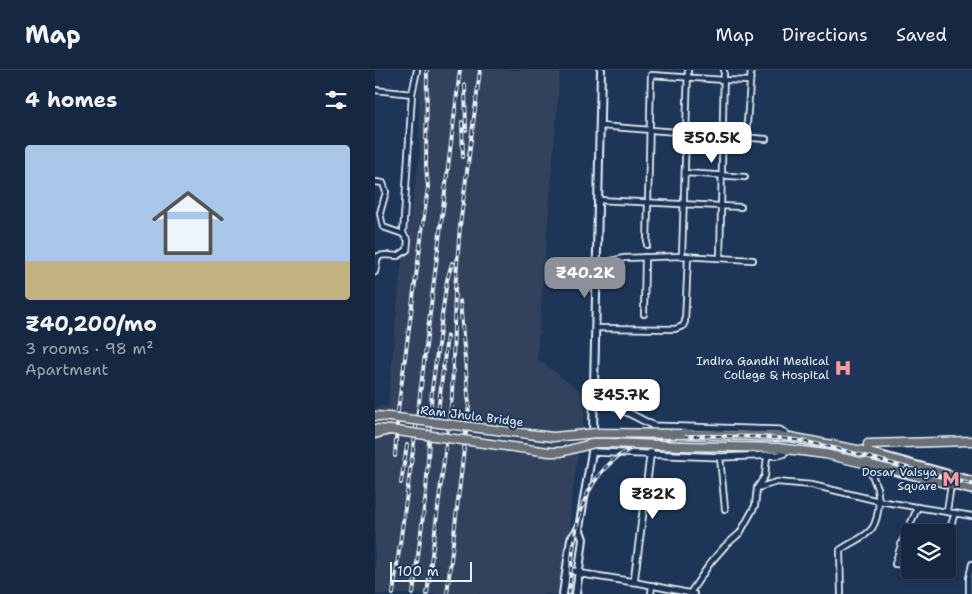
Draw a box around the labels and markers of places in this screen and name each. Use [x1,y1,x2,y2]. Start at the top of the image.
pin: ₹50.5K [671,122,753,164]
pin: ₹40.2K [544,256,626,299]
place label: Indira Gandhi Medical College & Hospital [696,353,829,383]
hospital icon: Indira Gandhi Medical College & Hospital [833,358,853,378]
pin: ₹45.7K [580,378,662,421]
place label: Dosar Vaisya Square [862,464,938,494]
metro station icon: Dosar Vaisya Square [941,469,961,489]
pin: ₹82K [623,478,683,520]

